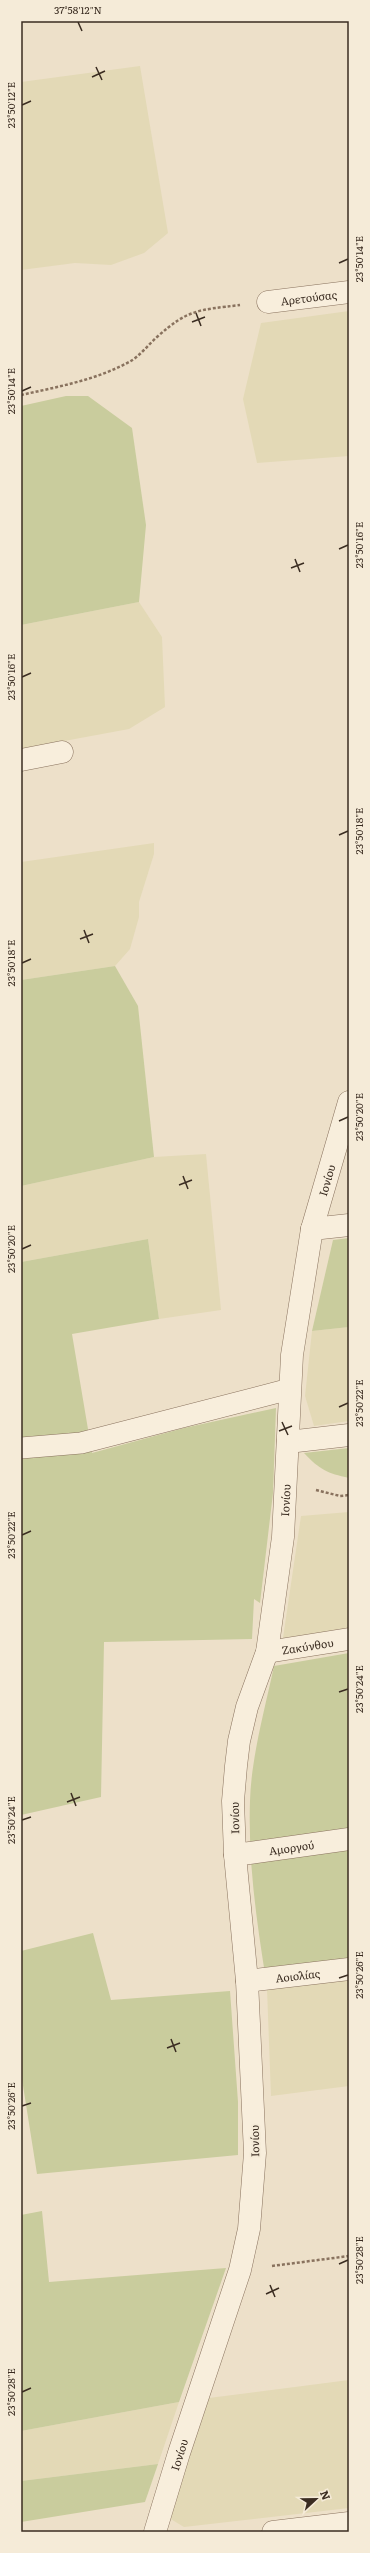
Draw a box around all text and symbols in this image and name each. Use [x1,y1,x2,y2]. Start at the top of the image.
text: 37°58'12"N [54,2,102,17]
text: 23°50'12"E [3,82,18,128]
text: 23°50'14"E [351,236,366,282]
street label: Αρετούσας [280,286,338,308]
text: 23°50'14"E [3,368,18,414]
text: 23°50'16"E [351,522,366,568]
text: 23°50'16"E [3,654,18,700]
text: 23°50'18"E [351,808,366,854]
text: 23°50'18"E [3,940,18,986]
text: 23°50'20"E [351,1093,366,1141]
street label: Ιονίου [314,1162,338,1198]
text: 23°50'20"E [3,1225,18,1273]
text: 23°50'22"E [351,1379,366,1427]
street label: Ιονίου [276,1484,294,1517]
text: 23°50'22"E [3,1511,18,1559]
street label: Ζακύνθου [280,1634,335,1658]
text: 23°50'24"E [351,1665,366,1713]
text: 23°50'24"E [3,1796,18,1844]
street label: Ιονίου [226,1802,242,1834]
street label: Αμοργού [268,1836,315,1858]
text: 23°50'26"E [351,1951,366,1999]
street label: Αοιολίας [274,1964,321,1986]
text: 23°50'26"E [3,2082,18,2130]
street label: Ιονίου [246,2125,262,2157]
text: 23°50'28"E [351,2236,366,2284]
text: 23°50'28"E [3,2368,18,2416]
street label: Ιονίου [166,2437,191,2472]
north arrow [296,2479,336,2519]
text: N [317,2488,335,2502]

